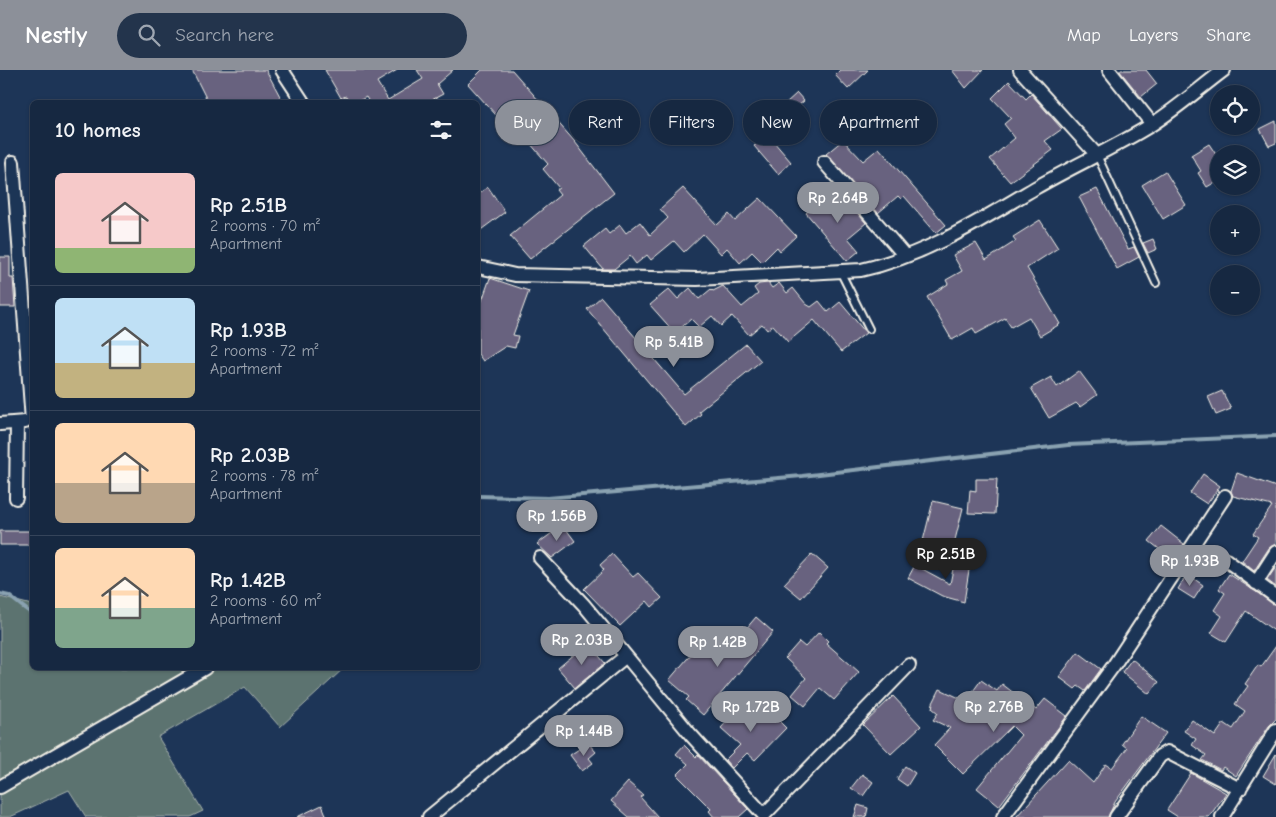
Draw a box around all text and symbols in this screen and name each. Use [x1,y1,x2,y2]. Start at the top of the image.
search box [117,13,467,58]
text: Nestly [25,21,87,49]
icon: search [135,21,163,49]
text: Search here [175,24,274,46]
text: Map [1067,25,1101,46]
text: Layers [1129,25,1178,46]
text: Share [1206,25,1251,46]
map controls [1210,85,1260,315]
button: locate [1210,85,1260,135]
chip: Buy [495,100,559,145]
chip: Rent [569,100,640,145]
chip: Filters [650,100,733,145]
chip: New [743,100,810,145]
chip: Apartment [820,100,937,145]
icon: filters [427,116,455,144]
text: 10 homes [55,118,141,142]
button: layers [1210,145,1260,195]
pin: Rp 2.64B [786,182,890,224]
text: Rp 2.64B [808,189,868,207]
icon: home [95,193,155,253]
text: Rp 2.51B [210,193,287,217]
button: + [1210,205,1260,255]
text: 2 rooms · 70 m² [210,217,320,235]
text: Apartment [210,235,282,253]
button: − [1210,265,1260,315]
icon: home [95,318,155,378]
text: Rp 1.93B [210,318,287,342]
pin: Rp 5.41B [622,326,726,368]
text: Rp 5.41B [645,333,703,351]
text: 2 rooms · 72 m² [210,342,319,360]
text: Apartment [210,360,282,378]
icon: home [95,443,155,503]
text: Rp 2.03B [210,443,290,467]
text: 2 rooms · 78 m² [210,467,318,485]
text: Apartment [210,485,282,503]
pin: Rp 1.56B [505,500,609,542]
text: Rp 1.56B [527,507,587,525]
pin: Rp 2.51B [894,538,998,580]
pin: Rp 1.93B [1138,544,1242,587]
text: Rp 2.51B [917,545,975,563]
text: Rp 1.93B [1161,552,1219,570]
icon: home [95,568,155,628]
text: Rp 1.42B [210,568,286,592]
text: 2 rooms · 60 m² [210,592,321,610]
text: Apartment [210,610,282,628]
pin: Rp 2.03B [530,624,634,666]
pin: Rp 1.42B [666,626,770,668]
text: Rp 2.03B [551,631,613,649]
text: Rp 1.42B [689,633,747,651]
pin: Rp 1.72B [699,690,803,733]
pin: Rp 2.76B [942,690,1046,733]
text: Rp 1.72B [722,698,780,716]
text: Rp 2.76B [965,698,1023,716]
pin: Rp 1.44B [532,714,636,757]
text: Rp 1.44B [555,722,613,740]

